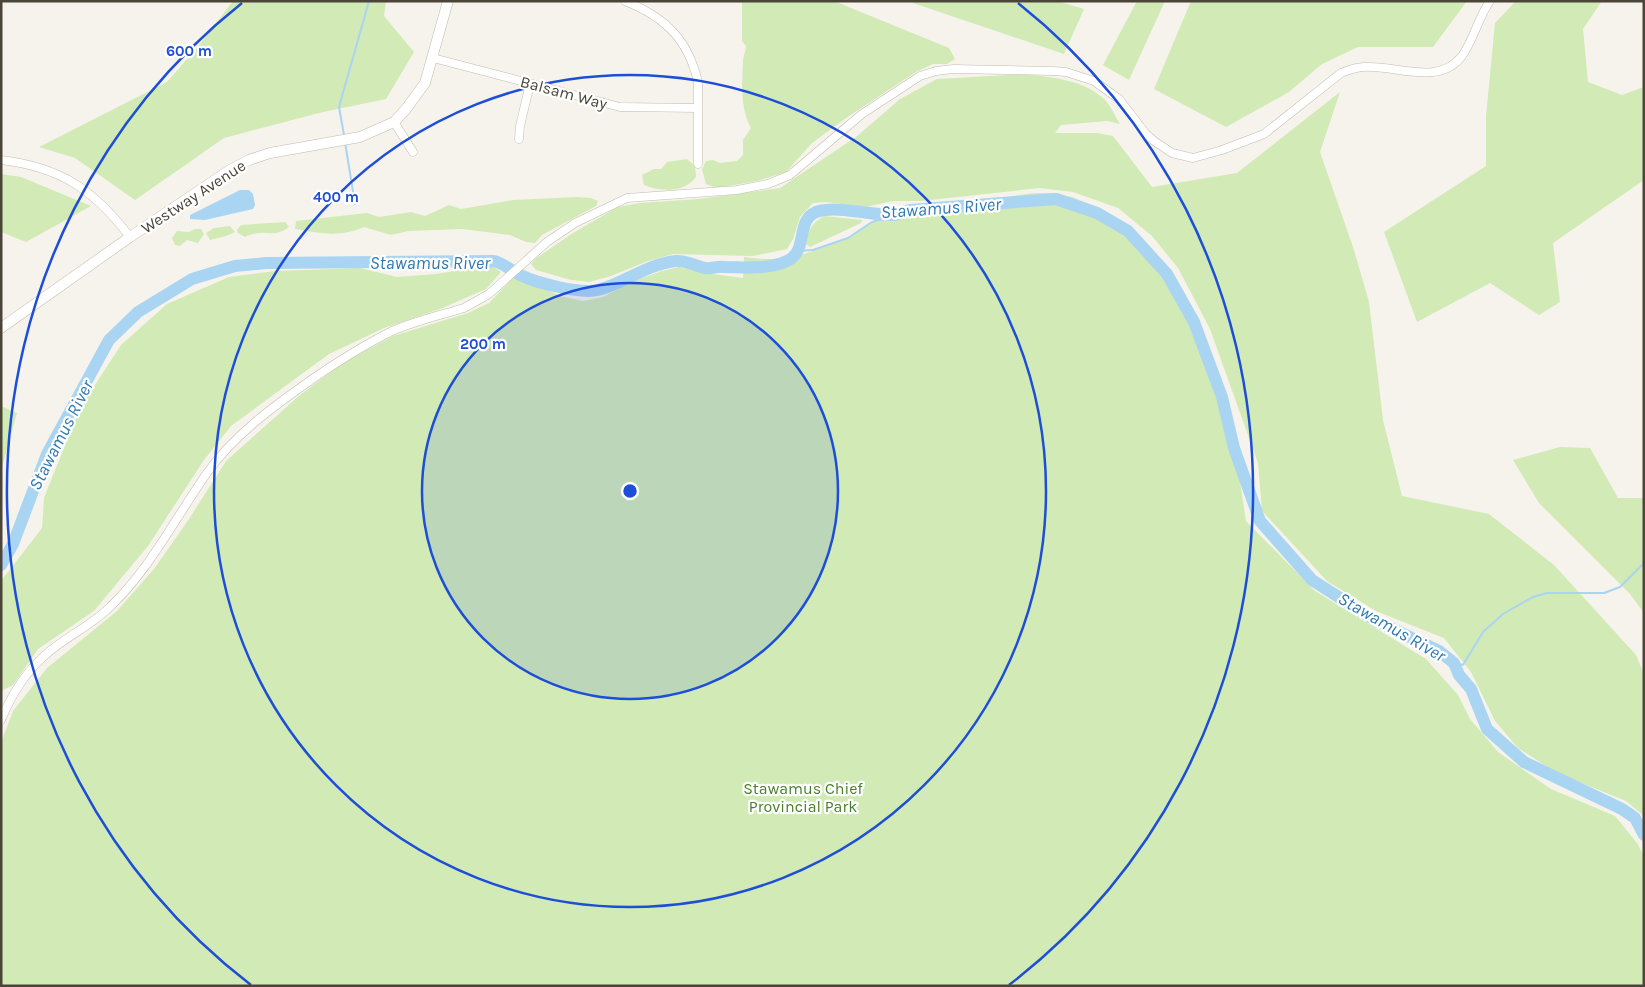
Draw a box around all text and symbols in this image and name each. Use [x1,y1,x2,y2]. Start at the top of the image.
text: 600 m [166,42,212,60]
street label: Balsam Way [518,72,610,113]
street label: Westway Avenue [137,156,249,237]
text: 400 m [313,188,359,206]
water label: Stawamus River [880,193,1003,223]
water label: Stawamus River [370,252,491,274]
text: 200 m [460,335,506,353]
water label: Stawamus River [24,376,99,494]
centre of rings [621,482,639,500]
water label: Stawamus River [1334,587,1450,667]
park label: Stawamus Chief Provincial Park [743,779,863,816]

